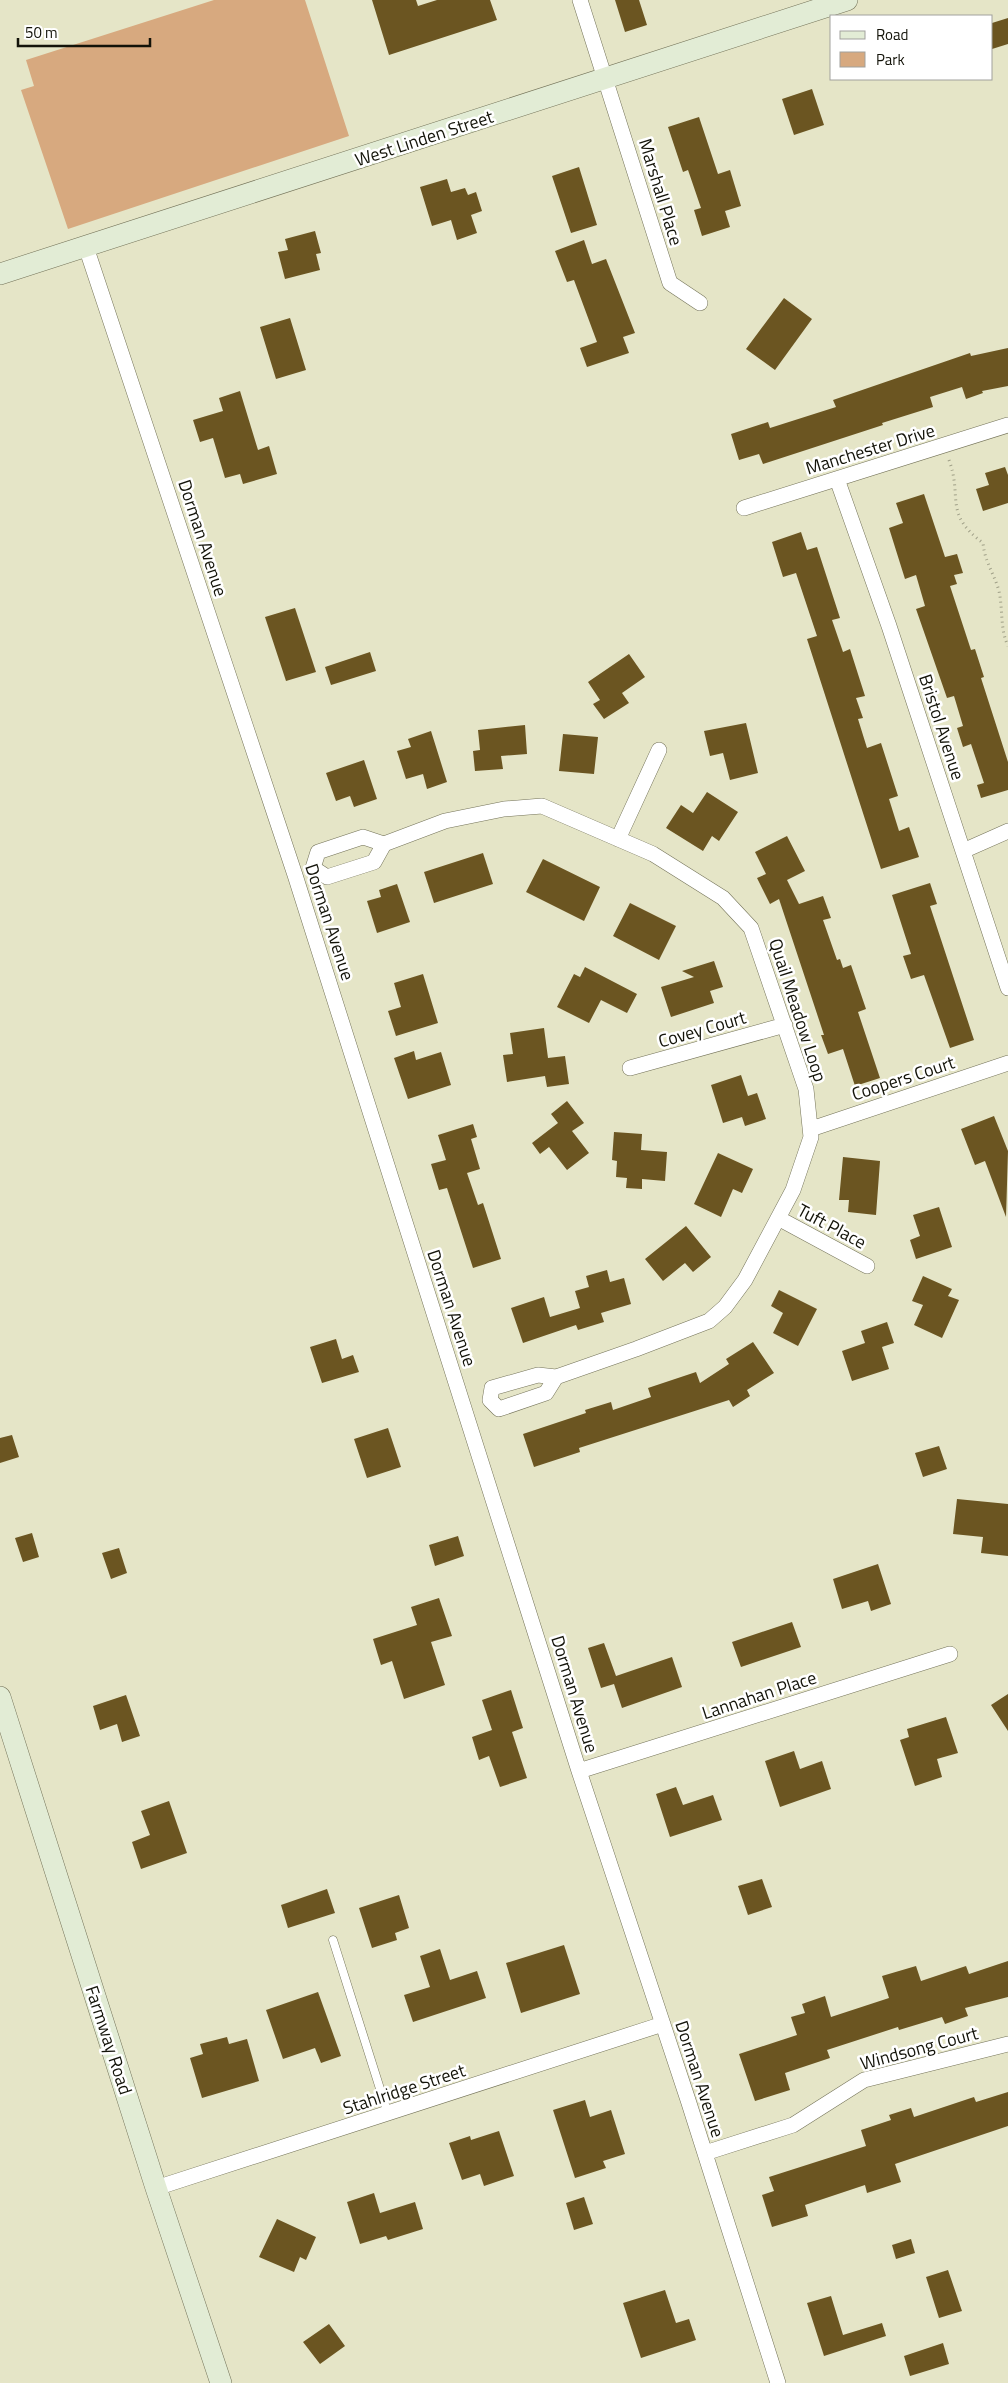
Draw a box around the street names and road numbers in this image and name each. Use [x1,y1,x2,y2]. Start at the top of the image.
street label: West Linden Street [351,103,497,173]
street label: Marshall Place [632,135,690,249]
street label: Manchester Drive [802,417,938,481]
street label: Dorman Avenue [171,476,235,600]
street label: Bristol Avenue [912,671,972,783]
street label: Dorman Avenue [298,860,362,984]
street label: Quail Meadow Loop [762,935,834,1085]
street label: Covey Court [655,1003,750,1054]
street label: Coopers Court [848,1048,959,1107]
street label: Tuft Place [793,1197,871,1255]
street label: Dorman Avenue [420,1246,484,1370]
street label: Dorman Avenue [544,1632,606,1756]
street label: Lannahan Place [698,1664,820,1726]
street label: Farmway Road [79,1982,139,2098]
street label: Dorman Avenue [668,2017,732,2141]
street label: Windsong Court [857,2019,982,2077]
street label: Stahlridge Street [339,2056,469,2121]

